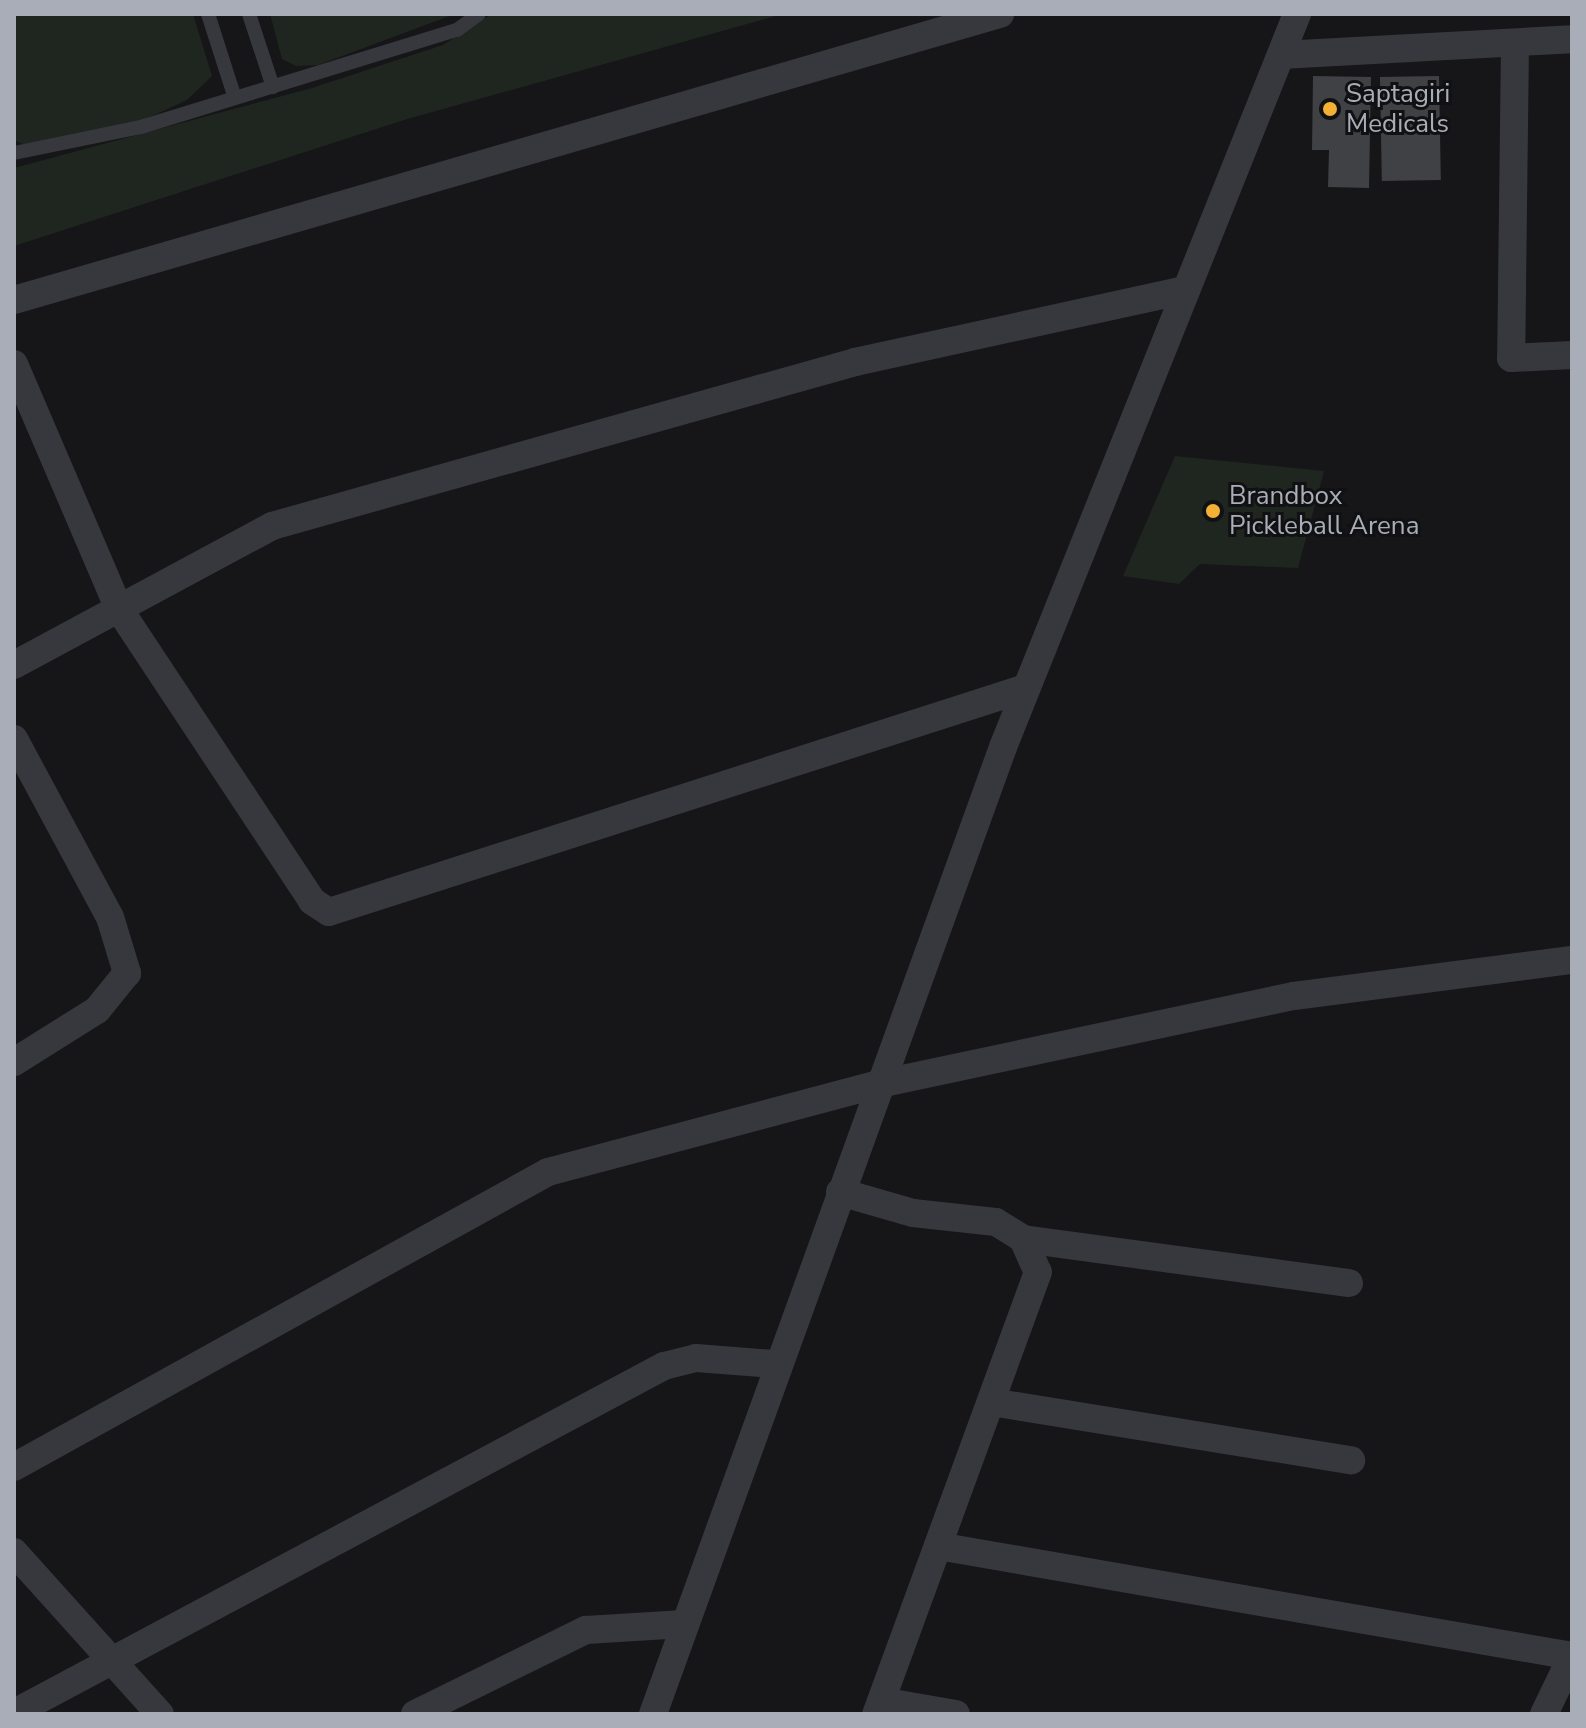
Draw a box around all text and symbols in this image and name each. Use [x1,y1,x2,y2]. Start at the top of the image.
place label: Saptagiri Medicals [1346,78,1450,140]
marker: Saptagiri Medicals [1321,100,1339,118]
place label: Brandbox Pickleball Arena [1229,480,1419,542]
marker: Brandbox Pickleball Arena [1204,502,1222,520]

